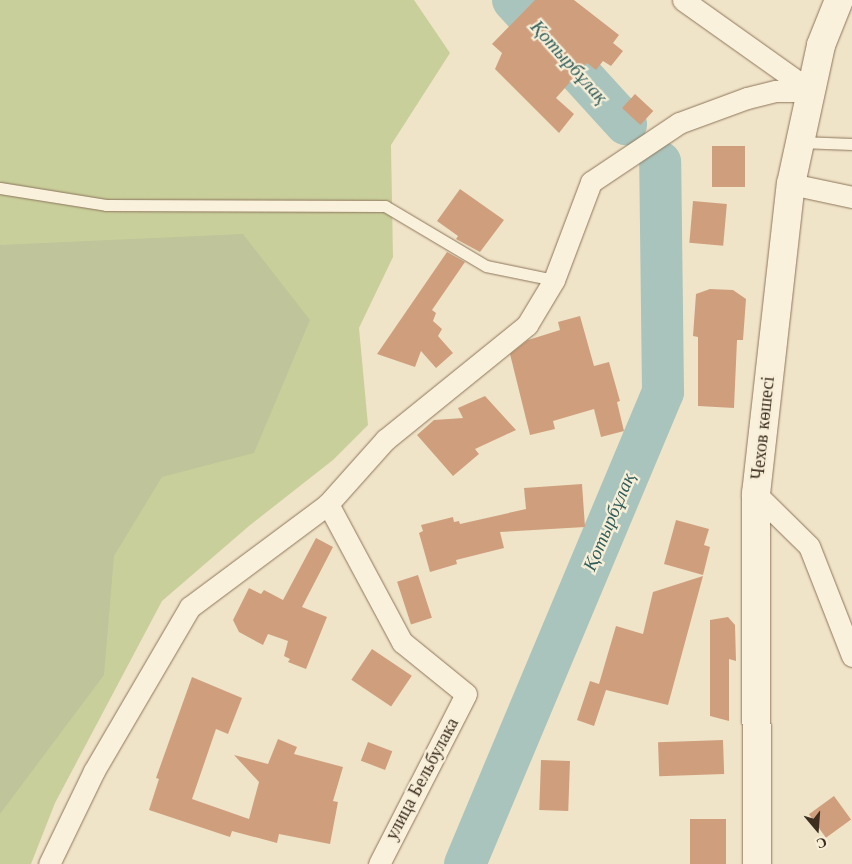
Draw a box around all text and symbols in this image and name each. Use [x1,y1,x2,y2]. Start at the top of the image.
water label: Қотырбұлақ [526,16,612,108]
street label: Чехов көшесі [747,375,779,481]
water label: Қотырбұлақ [578,470,640,574]
street label: улица Бельбулака [381,714,463,844]
north arrow [792,804,842,854]
text: С [814,833,829,853]

